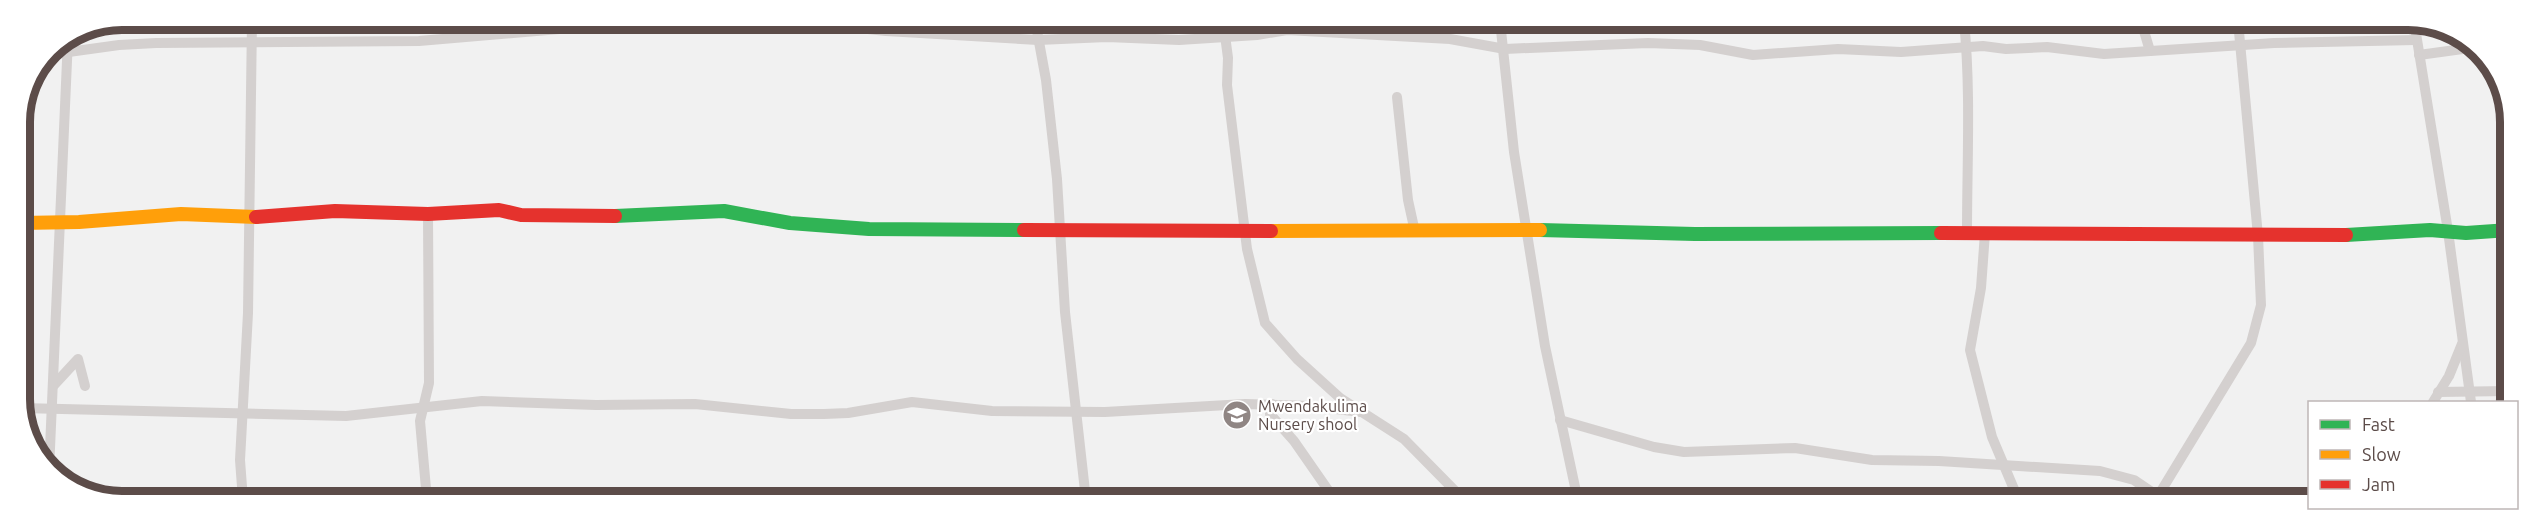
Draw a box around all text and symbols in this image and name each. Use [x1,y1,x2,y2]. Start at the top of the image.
place label: Mwendakulima Nursery shool [1258,397,1367,433]
school or university icon: Mwendakulima Nursery shool [1221,399,1253,431]
legend [2308,401,2518,509]
text: Fast [2362,414,2395,434]
text: Slow [2362,444,2401,464]
text: Jam [2362,474,2396,494]

